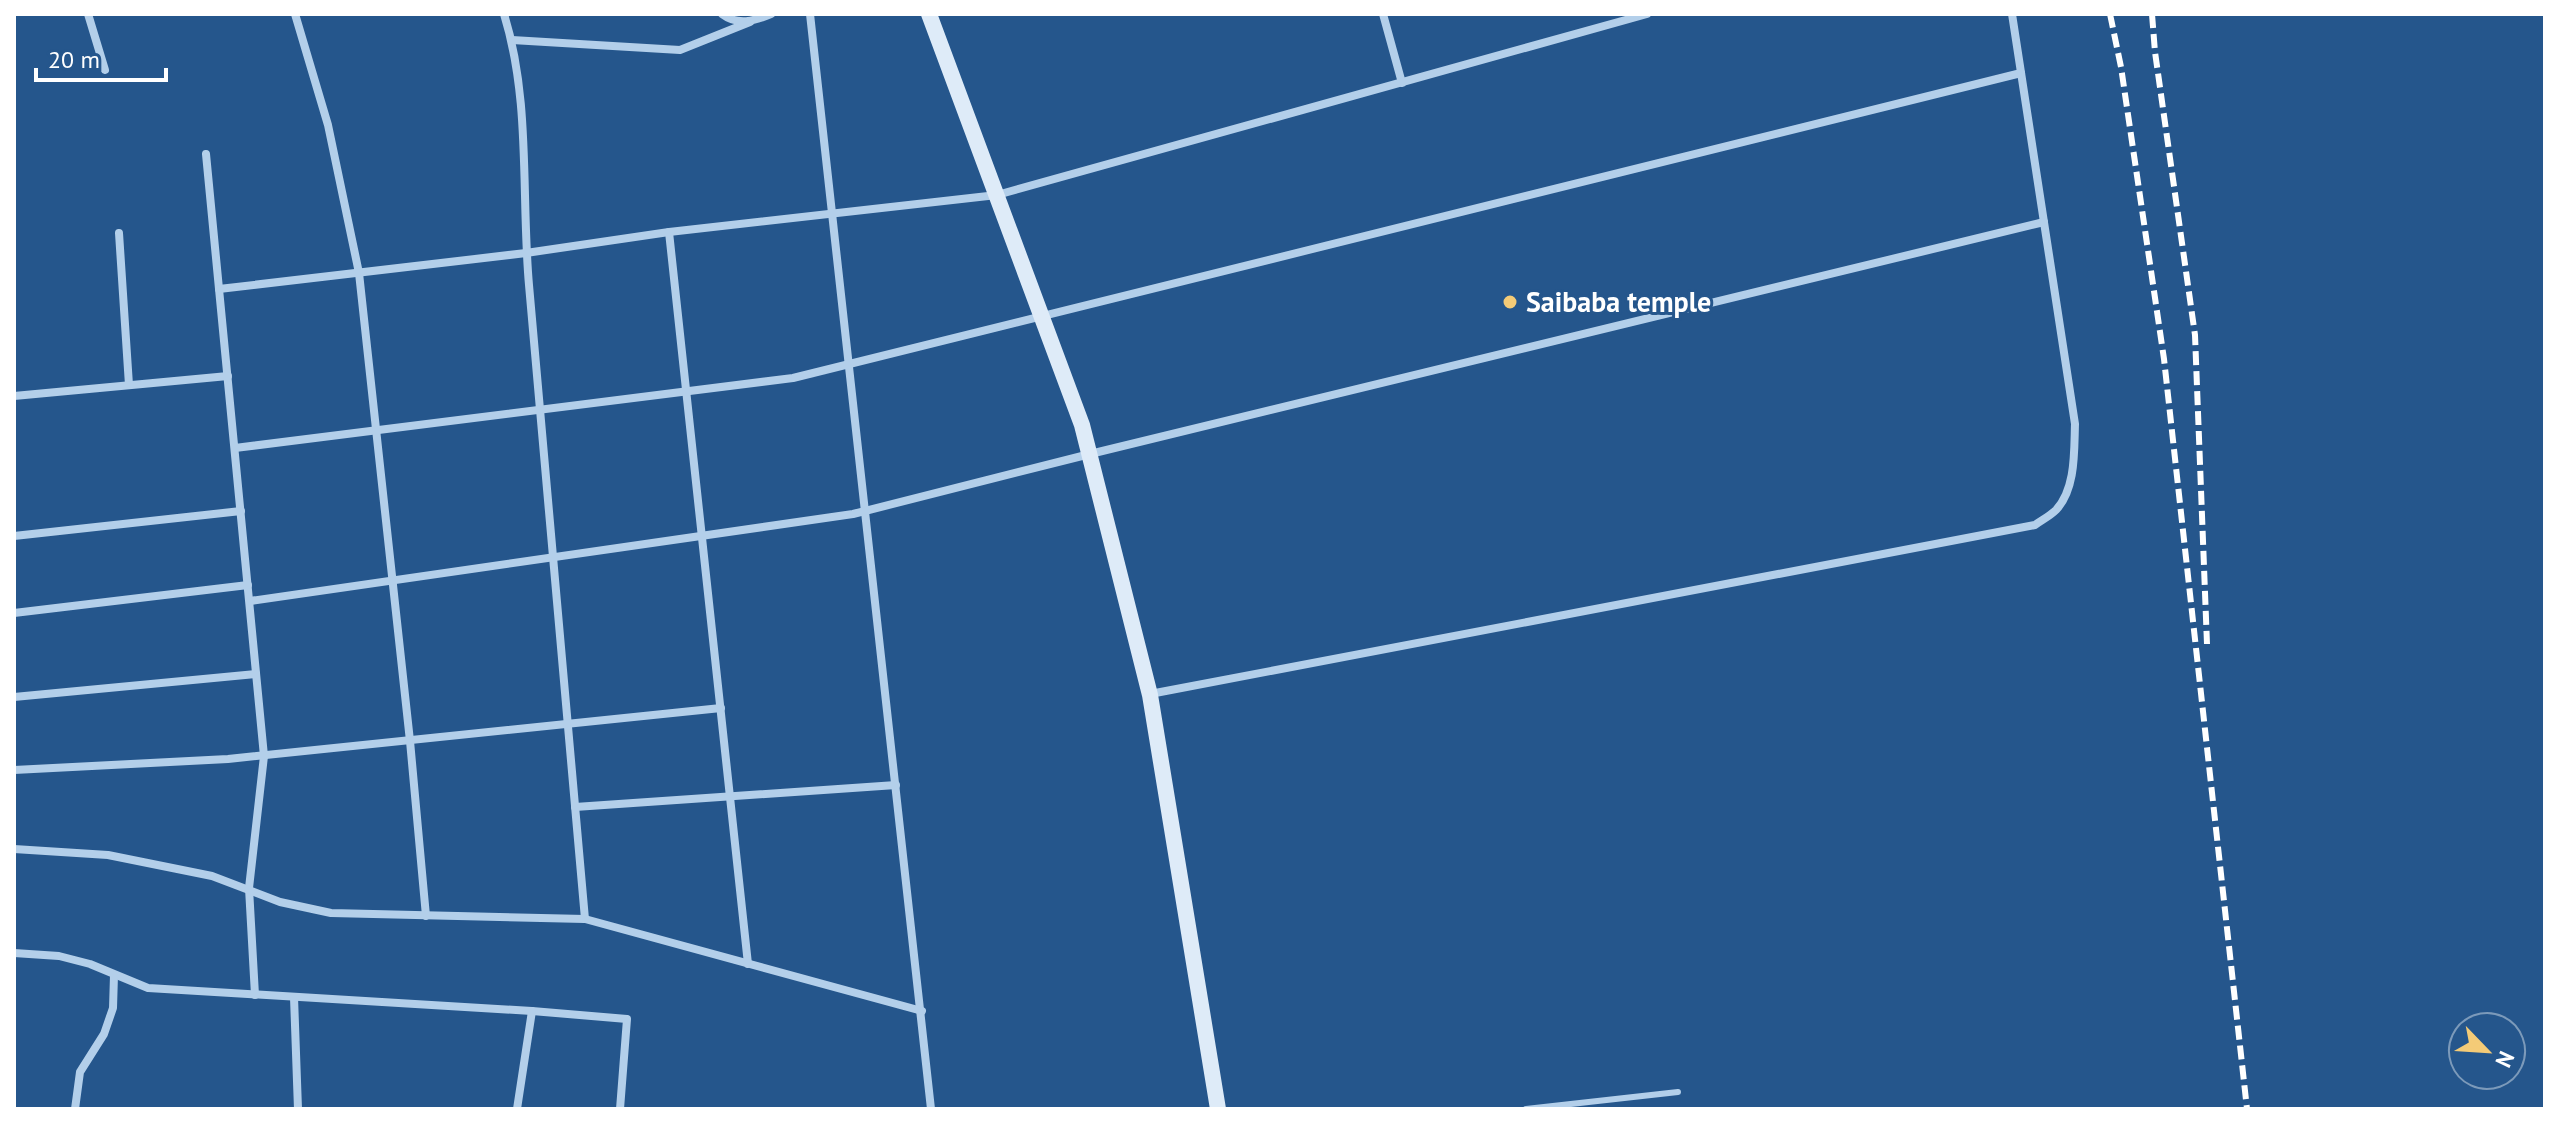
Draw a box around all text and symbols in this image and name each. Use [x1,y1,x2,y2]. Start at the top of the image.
scale bar [36,32,166,82]
text: 20 m [48,44,100,75]
place label: Saibaba temple [1526,283,1711,320]
marker: Saibaba temple [1501,293,1519,311]
north arrow [2447,1011,2527,1091]
text: N [2489,1047,2521,1072]

